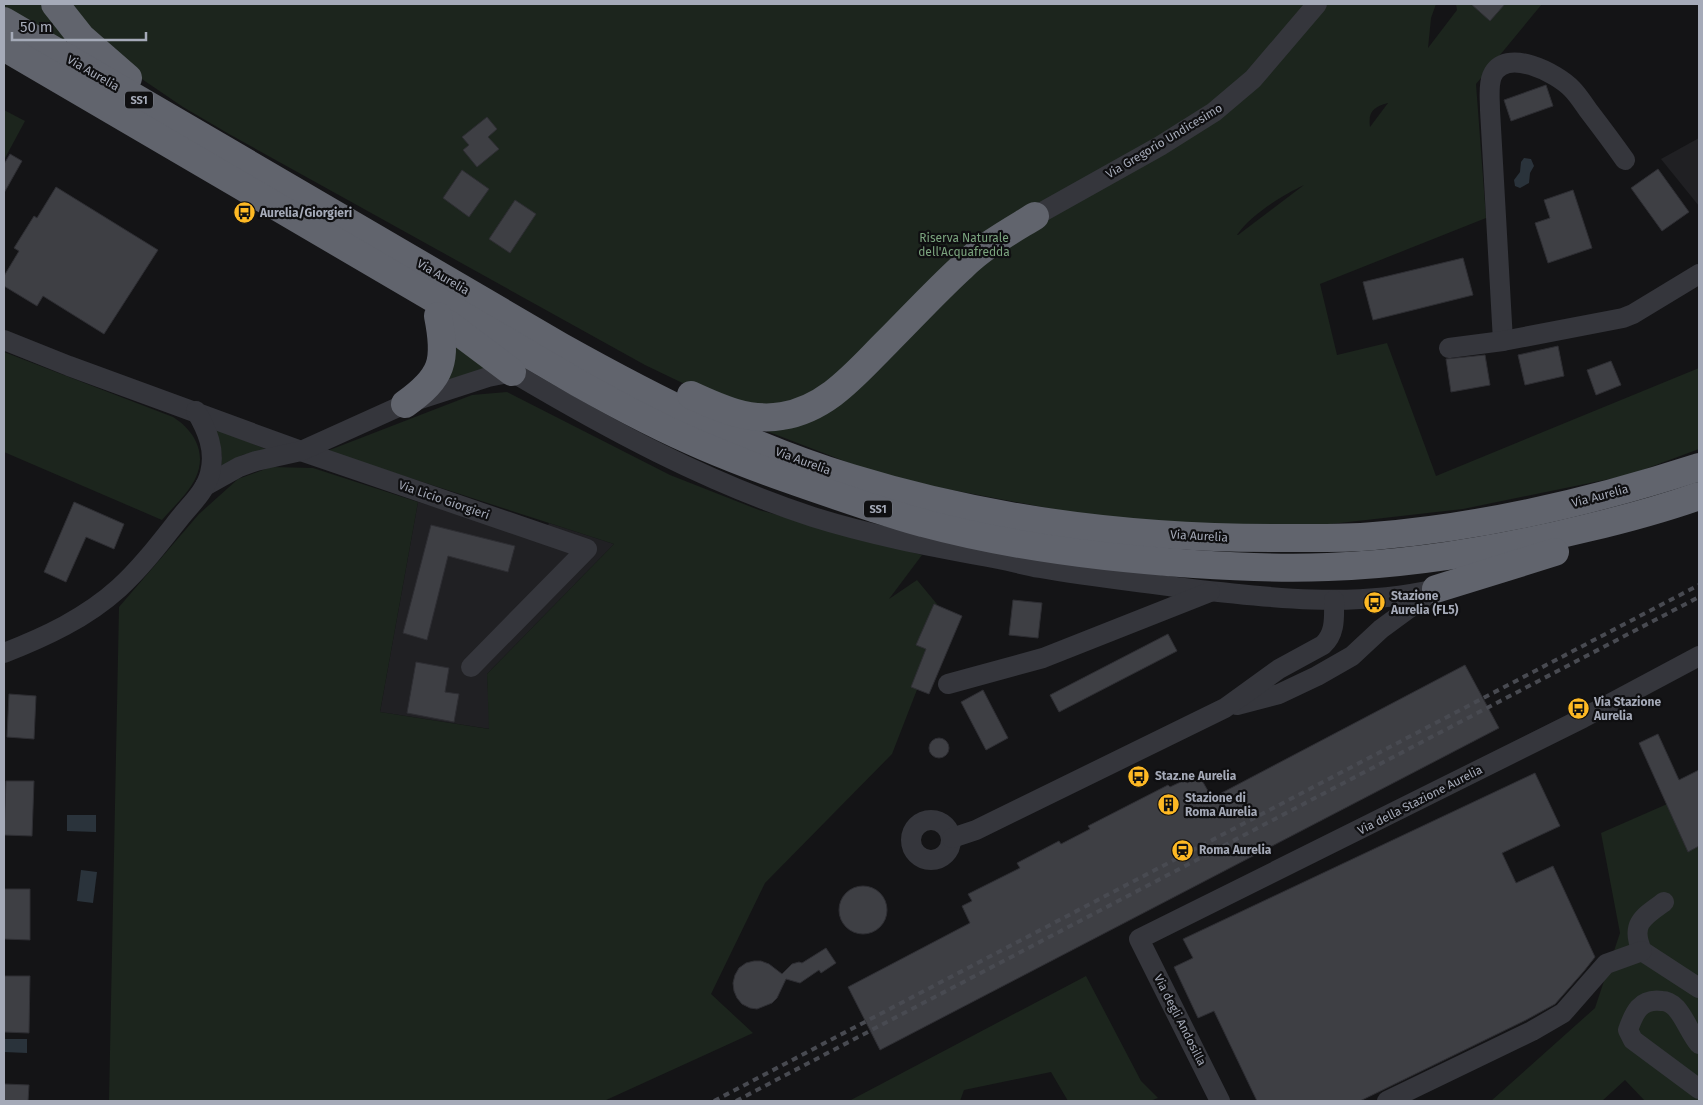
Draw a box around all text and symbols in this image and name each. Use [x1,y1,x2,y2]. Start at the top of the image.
scale bar [12,10,146,42]
text: 50 m [20,18,53,36]
street label: Via Aurelia [64,52,122,94]
road number: SS1 [125,92,153,108]
street label: Via Gregorio Undicesimo [1103,101,1225,181]
bus stop icon: Aurelia/Giorgieri [232,201,256,225]
place label: Aurelia/Giorgieri [259,206,352,220]
park label: Riserva Naturale dell'Acquafredda [918,231,1010,259]
street label: Via Aurelia [414,256,472,298]
street label: Via Aurelia [773,445,833,477]
street label: Via Licio Giorgieri [397,478,491,522]
street label: Via Aurelia [1570,482,1630,510]
road number: SS1 [864,500,892,518]
street label: Via Aurelia [1170,527,1228,545]
place label: Stazione Aurelia (FL5) [1390,589,1459,617]
bus stop icon: Stazione Aurelia (FL5) [1363,591,1387,615]
place label: Via Stazione Aurelia [1593,695,1661,723]
bus stop icon: Via Stazione Aurelia [1566,697,1590,721]
street label: Via della Stazione Aurelia [1355,762,1485,838]
bus stop icon: Staz.ne Aurelia [1127,764,1151,788]
place label: Staz.ne Aurelia [1155,769,1237,783]
place label: Stazione di Roma Aurelia [1185,791,1258,819]
building icon: Stazione di Roma Aurelia [1157,793,1181,817]
station icon: Roma Aurelia [1171,838,1195,862]
place label: Roma Aurelia [1199,843,1272,857]
street label: Via degli Andosilla [1151,972,1209,1068]

